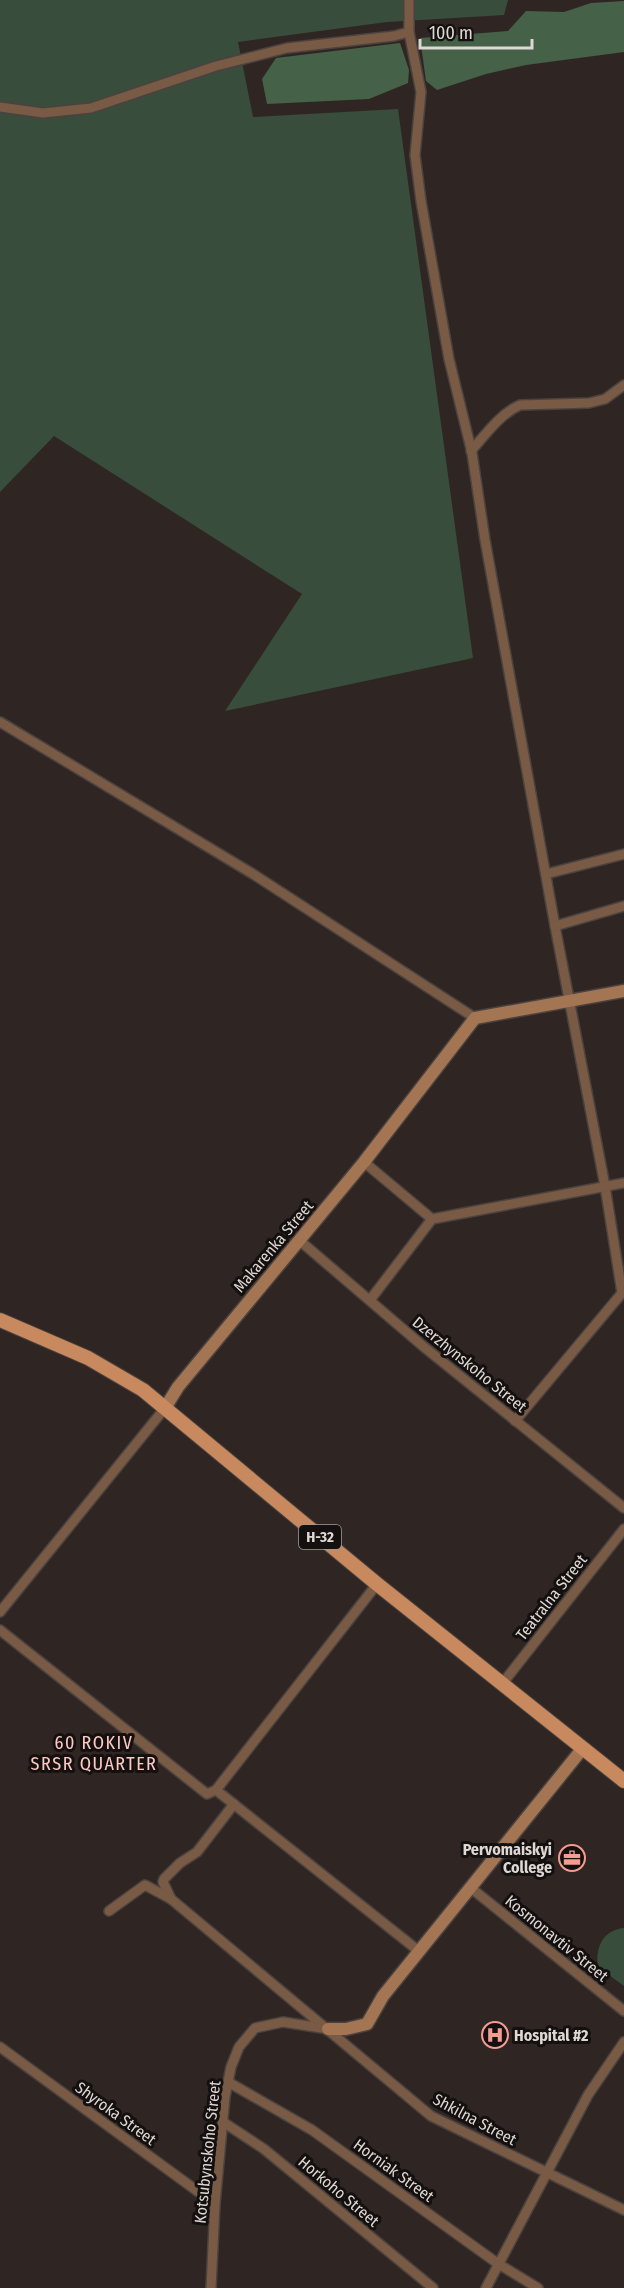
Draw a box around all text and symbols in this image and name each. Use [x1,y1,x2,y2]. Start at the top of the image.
scale bar [420,12,532,50]
text: 100 m [429,22,473,44]
street label: Makarenka Street [229,1196,318,1296]
street label: Dzerzhynskoho Street [409,1313,531,1417]
road number: Н-32 [299,1525,341,1549]
street label: Teatralna Street [512,1550,591,1644]
district label: 60 ROKIV SRSR QUARTER [31,1732,157,1775]
place label: Pervomaiskyi College [463,1840,552,1877]
office icon: Pervomaiskyi College [557,1843,587,1873]
street label: Kosmonavtiv Street [501,1891,613,1986]
hospital icon: Hospital #2 [480,2020,510,2050]
place label: Hospital #2 [514,2026,589,2045]
street label: Shyroka Street [72,2078,160,2149]
street label: Kotsubynskoho Street [191,2079,225,2224]
street label: Shkilna Street [430,2090,520,2150]
street label: Horniak Street [350,2135,438,2206]
street label: Horkoho Street [295,2152,383,2231]

